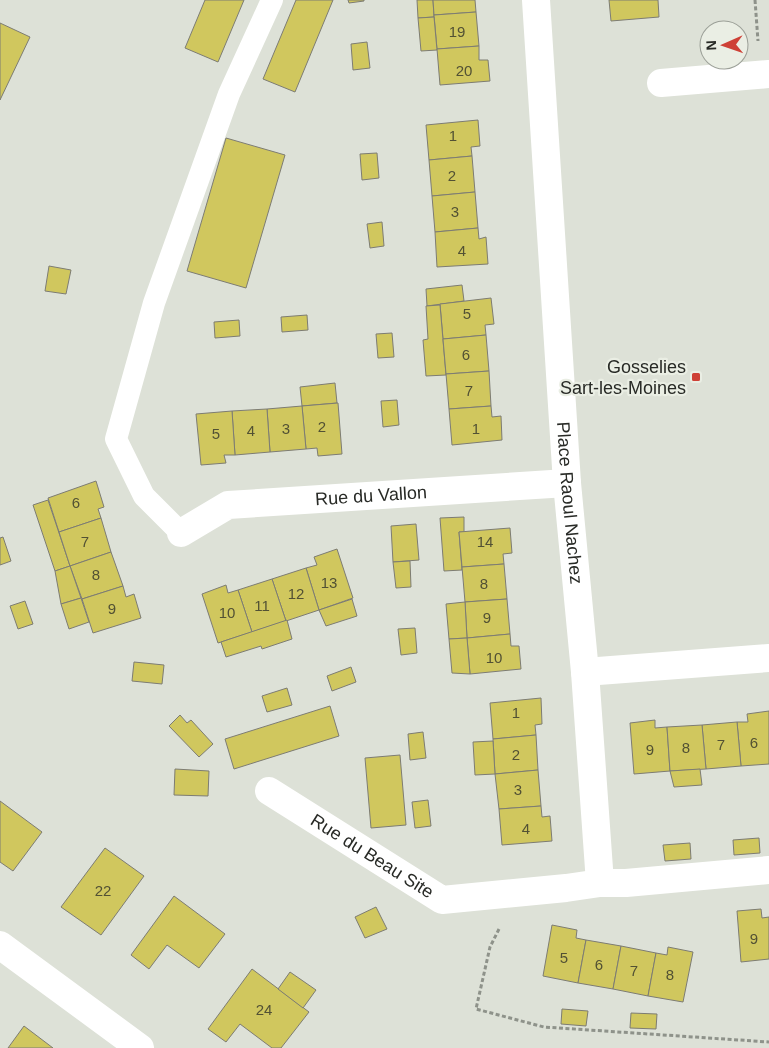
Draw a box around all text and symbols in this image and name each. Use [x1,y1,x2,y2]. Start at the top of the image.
north arrow [699,20,749,70]
house number: 19 [449,23,465,40]
text: N [703,40,719,51]
house number: 20 [456,62,472,79]
house number: 1 [449,127,457,144]
house number: 2 [448,167,456,184]
house number: 3 [451,203,459,220]
house number: 4 [458,242,466,259]
house number: 5 [463,305,471,322]
house number: 6 [462,346,470,363]
place label: Gosselies Sart-les-Moines [560,357,686,398]
marker: Gosselies Sart-les-Moines [690,371,702,383]
house number: 7 [465,382,473,399]
house number: 2 [318,418,326,435]
house number: 3 [282,420,290,437]
house number: 1 [472,420,480,437]
street label: Place Raoul Nachez [553,421,587,585]
house number: 4 [247,422,255,439]
house number: 5 [212,425,220,442]
street label: Rue du Vallon [315,482,427,509]
house number: 6 [72,494,80,511]
house number: 7 [81,533,89,550]
house number: 14 [477,533,493,550]
house number: 8 [92,566,100,583]
house number: 13 [321,574,337,591]
house number: 8 [480,575,488,592]
house number: 12 [288,585,304,602]
house number: 11 [254,597,270,614]
house number: 9 [108,600,116,617]
house number: 10 [219,604,235,621]
house number: 9 [483,609,491,626]
house number: 10 [486,649,502,666]
house number: 1 [512,704,520,721]
house number: 6 [750,734,758,751]
house number: 7 [717,736,725,753]
house number: 8 [682,739,690,756]
house number: 9 [646,741,654,758]
house number: 2 [512,746,520,763]
house number: 3 [514,781,522,798]
street label: Rue du Beau Site [307,810,437,902]
house number: 4 [522,820,530,837]
house number: 22 [95,882,111,899]
house number: 9 [750,930,758,947]
house number: 5 [560,949,568,966]
house number: 6 [595,956,603,973]
house number: 7 [630,962,638,979]
house number: 8 [666,966,674,983]
house number: 24 [256,1001,272,1018]

